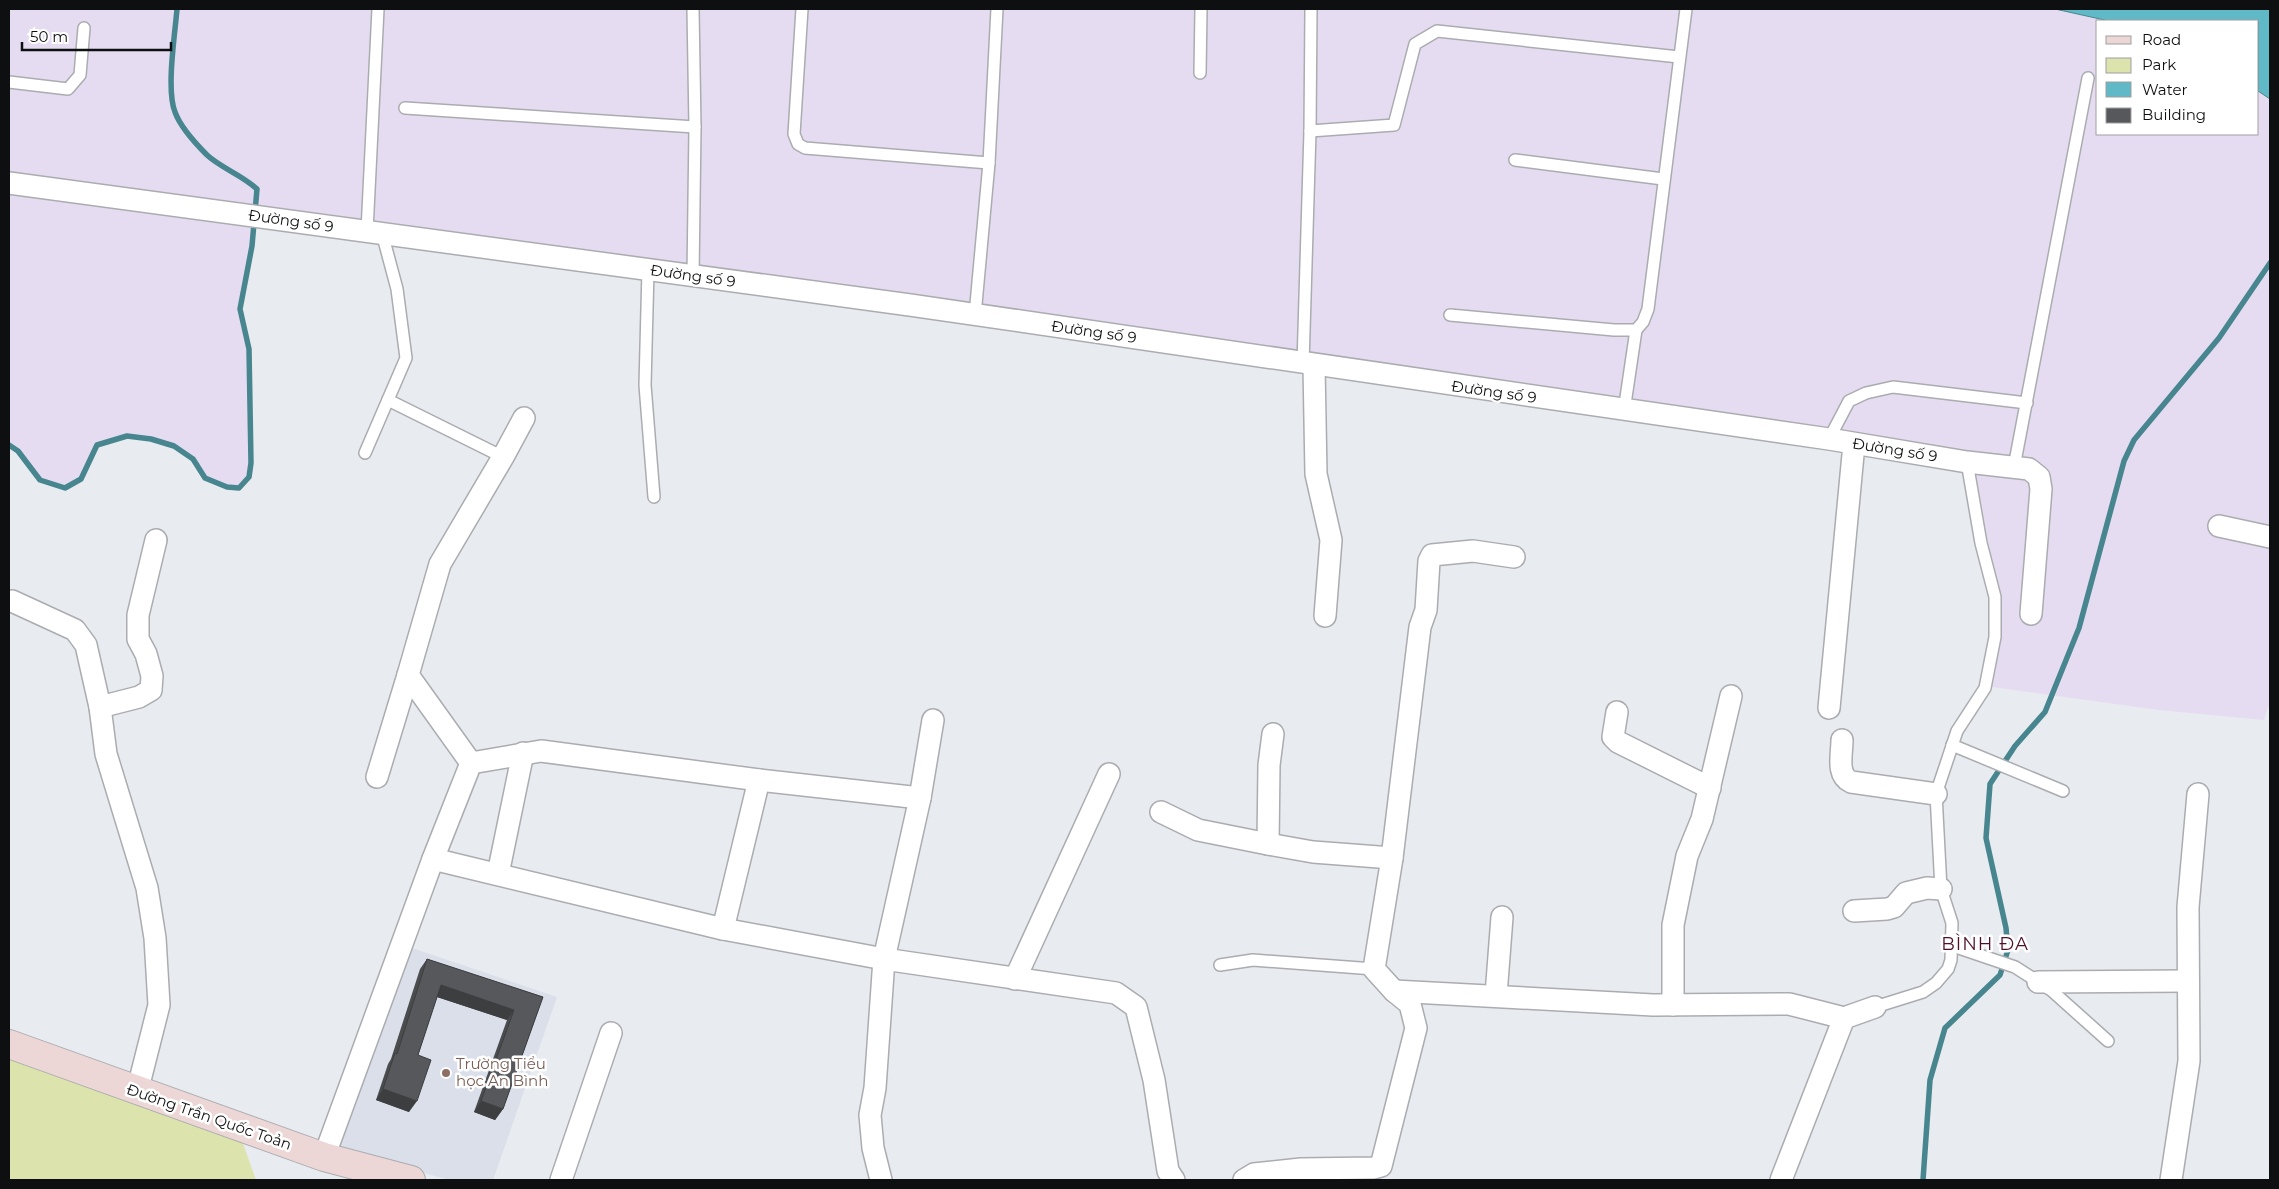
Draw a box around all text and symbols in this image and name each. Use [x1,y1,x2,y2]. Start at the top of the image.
scale bar [22,20,171,52]
legend [2096,20,2259,135]
text: 50 m [30,27,68,46]
text: Road [2142,30,2181,49]
text: Park [2142,55,2176,74]
text: Water [2142,80,2188,99]
text: Building [2142,105,2206,124]
street label: Đường số 9 [247,205,335,236]
street label: Đường số 9 [649,260,737,291]
street label: Đường số 9 [1050,316,1138,347]
street label: Đường số 9 [1450,376,1538,407]
street label: Đường số 9 [1851,433,1939,466]
district label: BÌNH ĐA [1941,933,2029,955]
place label: Trường Tiểu học An Bình [456,1054,548,1090]
marker: Trường Tiểu học An Bình [440,1067,452,1079]
street label: Đường Trần Quốc Toản [124,1079,294,1154]

